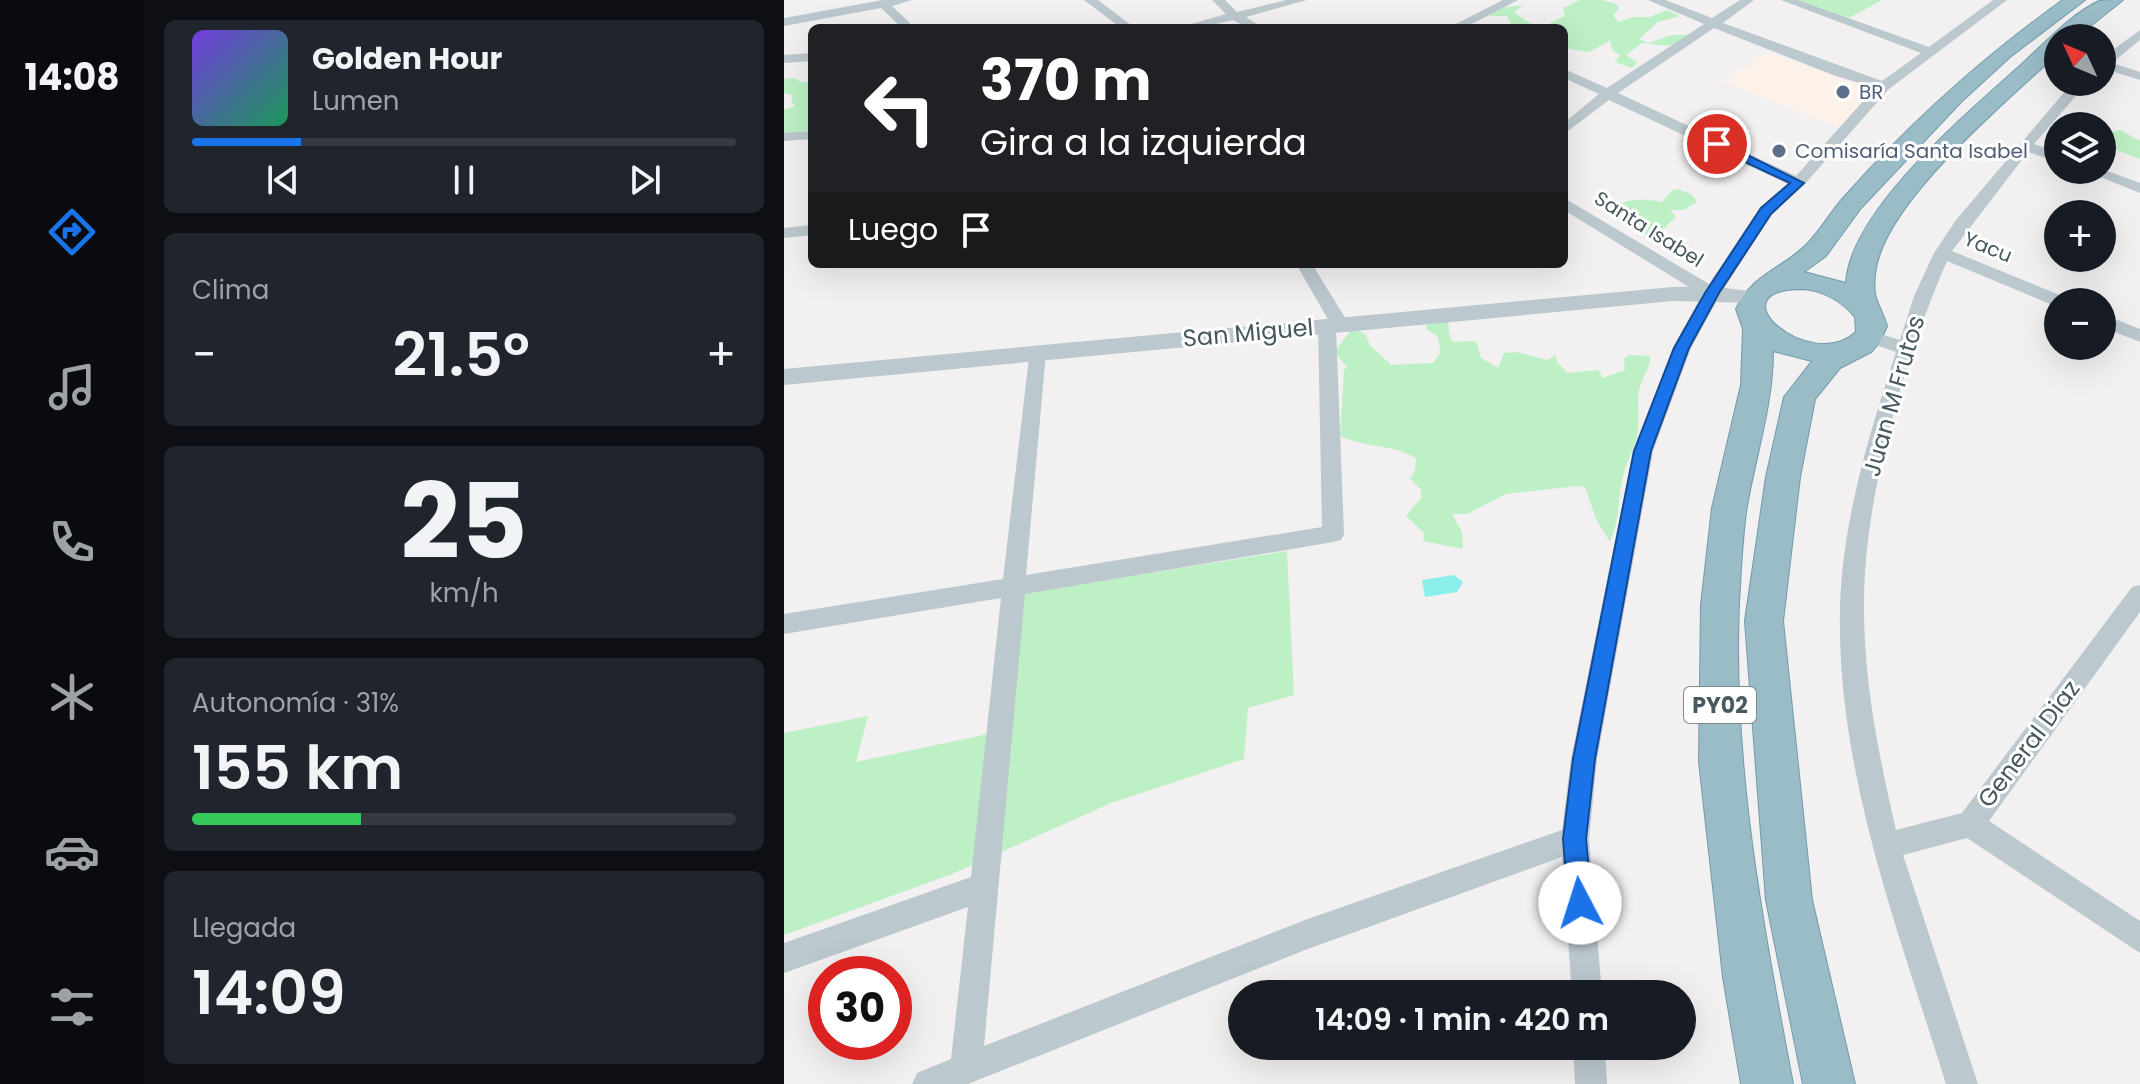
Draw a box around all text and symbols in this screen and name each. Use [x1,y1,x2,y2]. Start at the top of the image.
north arrow [2044,24,2116,96]
map controls [2044,24,2116,360]
text: Golden Hour [312,37,502,80]
text: 370 m [980,41,1152,120]
text: 14:08 [25,52,119,103]
icon: left [848,56,952,160]
place label: BR [1859,78,1883,106]
text: Lumen [312,83,399,119]
marker: BR [1834,83,1852,101]
pin [1683,110,1751,178]
button: layers [2044,112,2116,184]
text: Gira a la izquierda [980,117,1307,168]
icon: arrive [1695,122,1739,166]
place label: Comisaría Santa Isabel [1795,137,2028,165]
marker: Comisaría Santa Isabel [1770,142,1788,160]
icon: previous [261,158,305,202]
icon: pause [442,158,486,202]
icon: next [623,158,667,202]
street label: Santa Isabel [1589,184,1709,274]
button: + [2044,200,2116,272]
icon: directions [44,204,100,260]
text: Luego [848,208,938,251]
icon: arrive [954,208,998,252]
street label: Yacu [1960,225,2016,269]
text: Clima [192,272,269,308]
button: − [2044,288,2116,360]
street label: San Miguel [1181,310,1315,355]
street label: Juan M Frutos [1855,311,1932,480]
text: 21.5° [393,313,530,397]
text: − [192,324,216,385]
text: + [706,324,736,385]
icon: music [44,359,100,415]
text: 25 [401,449,527,594]
icon: phone [44,514,100,570]
text: km/h [429,575,499,611]
icon: climate [44,669,100,725]
street label: General Diaz [1970,673,2087,814]
text: Autonomía · 31% [192,685,399,721]
road number: PY02 [1684,687,1756,723]
text: 155 km [192,726,403,810]
icon: car [44,824,100,880]
position arrow [1538,861,1622,945]
text: Llegada [192,910,296,946]
text: 14:09 [192,951,345,1035]
speed limit sign: 30 [808,956,912,1060]
icon: filters [44,979,100,1035]
text: 14:09 · 1 min · 420 m [1315,998,1609,1041]

